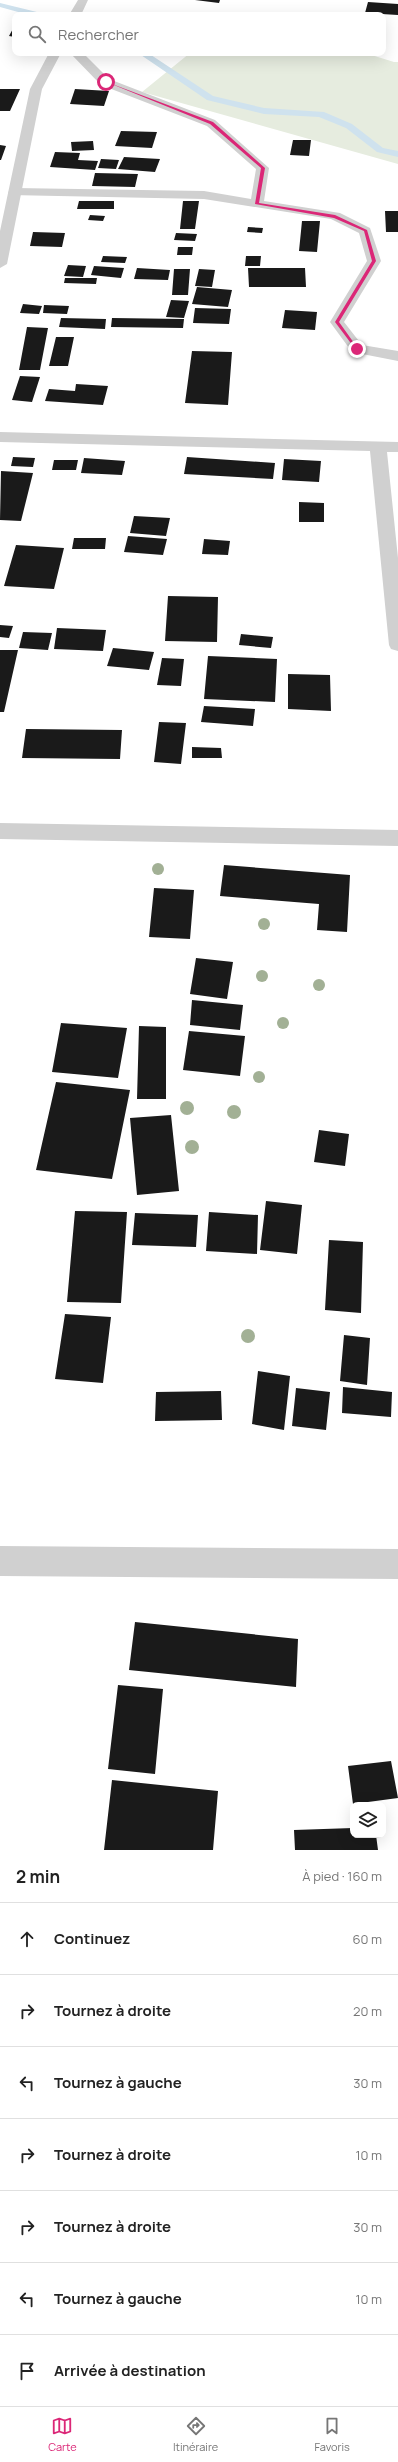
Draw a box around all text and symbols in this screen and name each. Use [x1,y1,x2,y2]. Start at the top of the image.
search box [12,12,386,56]
icon: search [26,23,48,45]
text: Rechercher [58,24,139,45]
route start [97,73,115,91]
route end [348,340,366,358]
map controls [350,1802,386,1838]
button: layers [350,1802,386,1838]
text: 2 min [16,1865,60,1888]
text: À pied · 160 m [302,1867,382,1885]
icon: ahead [16,1928,38,1950]
text: Continuez [54,1928,130,1949]
text: 60 m [352,1930,382,1948]
icon: right [16,2000,38,2022]
text: Tournez à droite [54,2000,171,2021]
text: 20 m [353,2002,382,2020]
icon: left [16,2072,38,2094]
text: Tournez à gauche [54,2072,182,2093]
text: 30 m [353,2074,382,2092]
icon: right [16,2144,38,2166]
text: Tournez à droite [54,2144,171,2165]
text: 10 m [355,2146,382,2164]
icon: right [16,2216,38,2238]
text: Tournez à droite [54,2216,171,2237]
text: 30 m [353,2218,382,2236]
icon: left [16,2288,38,2310]
text: Tournez à gauche [54,2288,182,2309]
text: 10 m [355,2290,382,2308]
icon: arrive [16,2360,38,2382]
text: Arrivée à destination [54,2360,206,2381]
tab: Carte [48,2415,77,2454]
tab: Itinéraire [173,2415,218,2454]
tab: Favoris [314,2415,350,2454]

